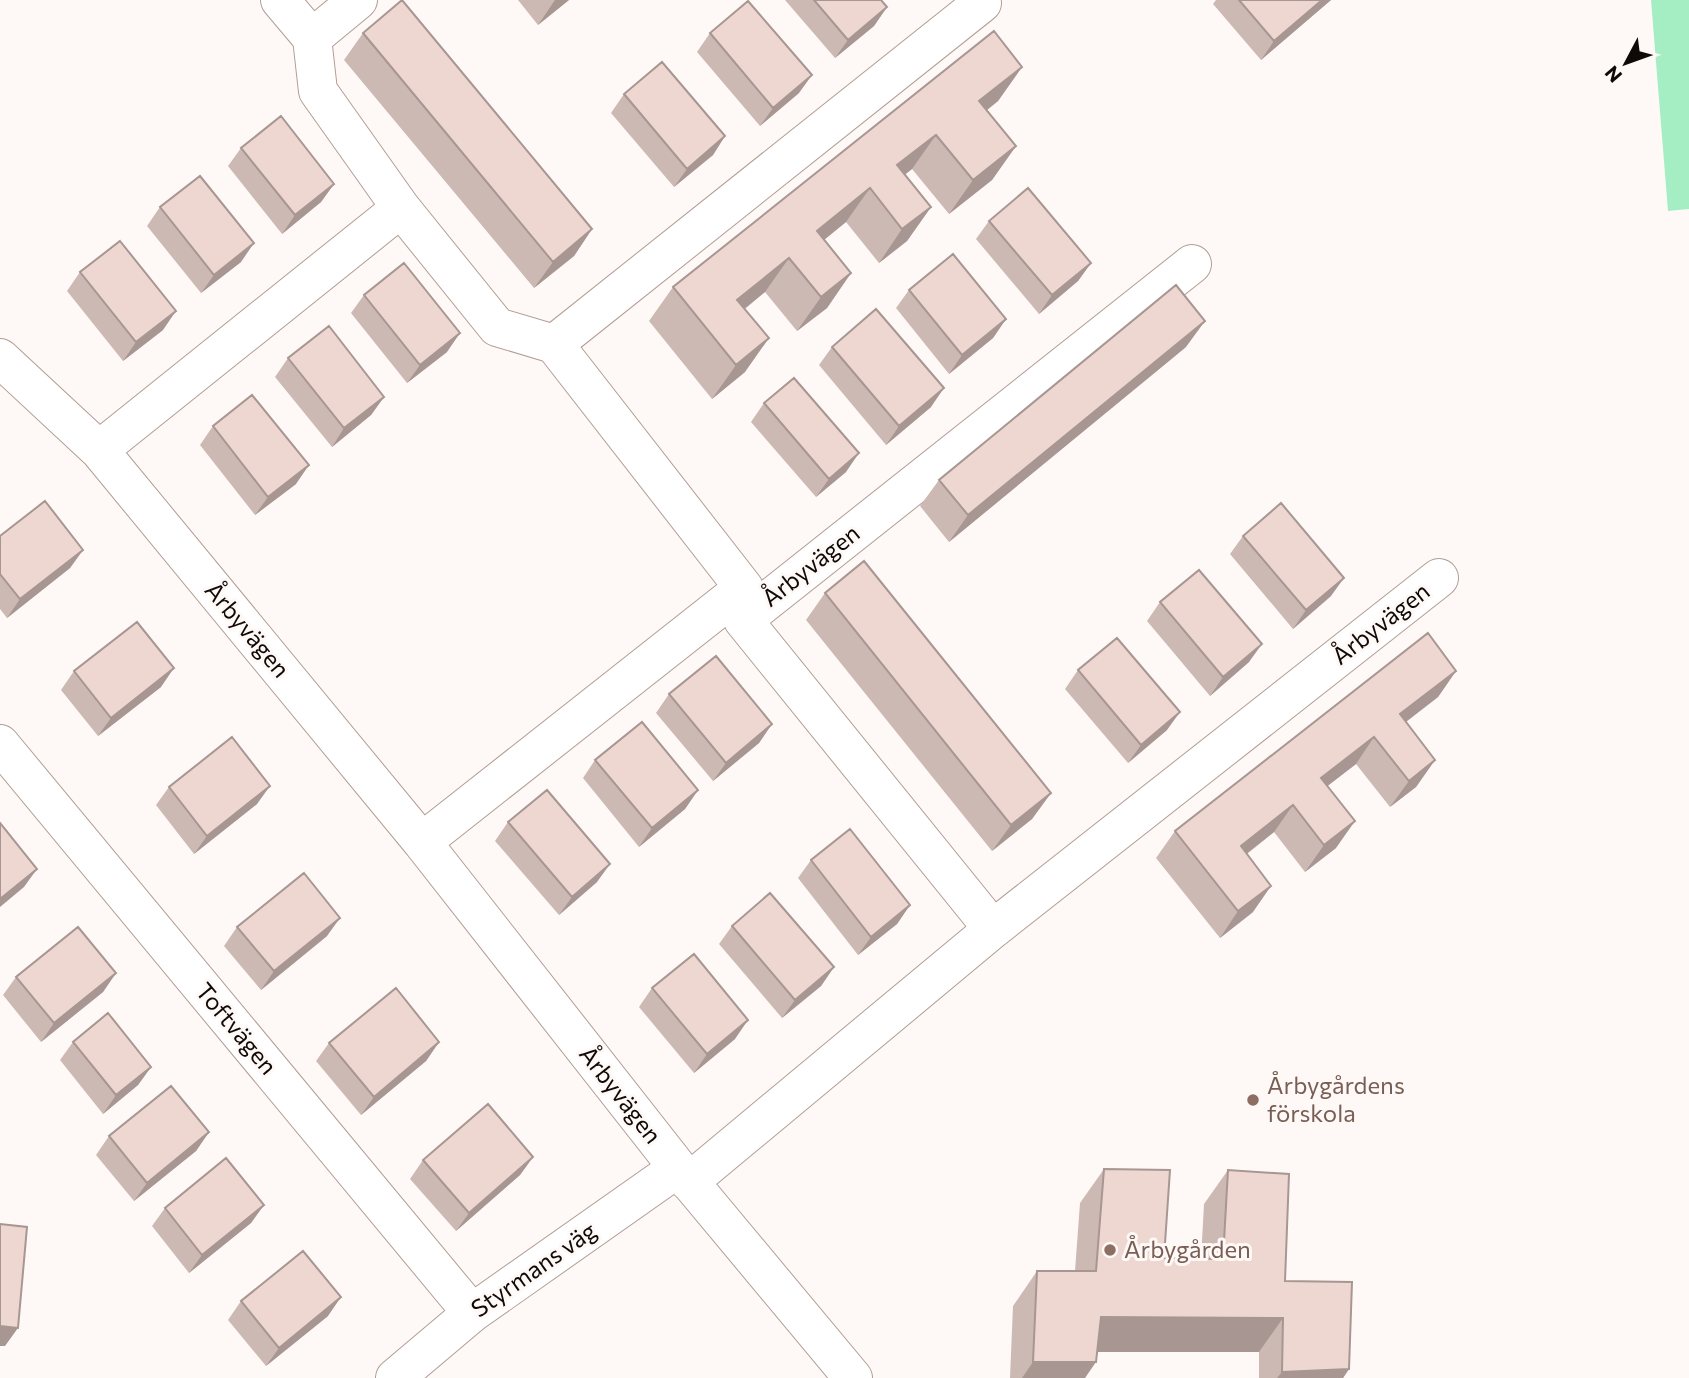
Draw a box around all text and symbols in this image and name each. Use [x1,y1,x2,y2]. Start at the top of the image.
north arrow [1591,28,1661,98]
text: N [1599,62,1626,87]
street label: Årbyvägen [755,518,865,612]
street label: Årbyvägen [200,575,297,683]
street label: Årbyvägen [1325,576,1435,670]
street label: Toftvägen [190,976,284,1080]
street label: Årbyvägen [574,1039,668,1149]
place label: Årbygårdens förskola [1267,1070,1405,1127]
marker: Årbygårdens förskola [1245,1092,1261,1108]
street label: Styrmans väg [465,1215,601,1323]
place label: Årbygården [1124,1234,1251,1263]
marker: Årbygården [1102,1242,1118,1258]

